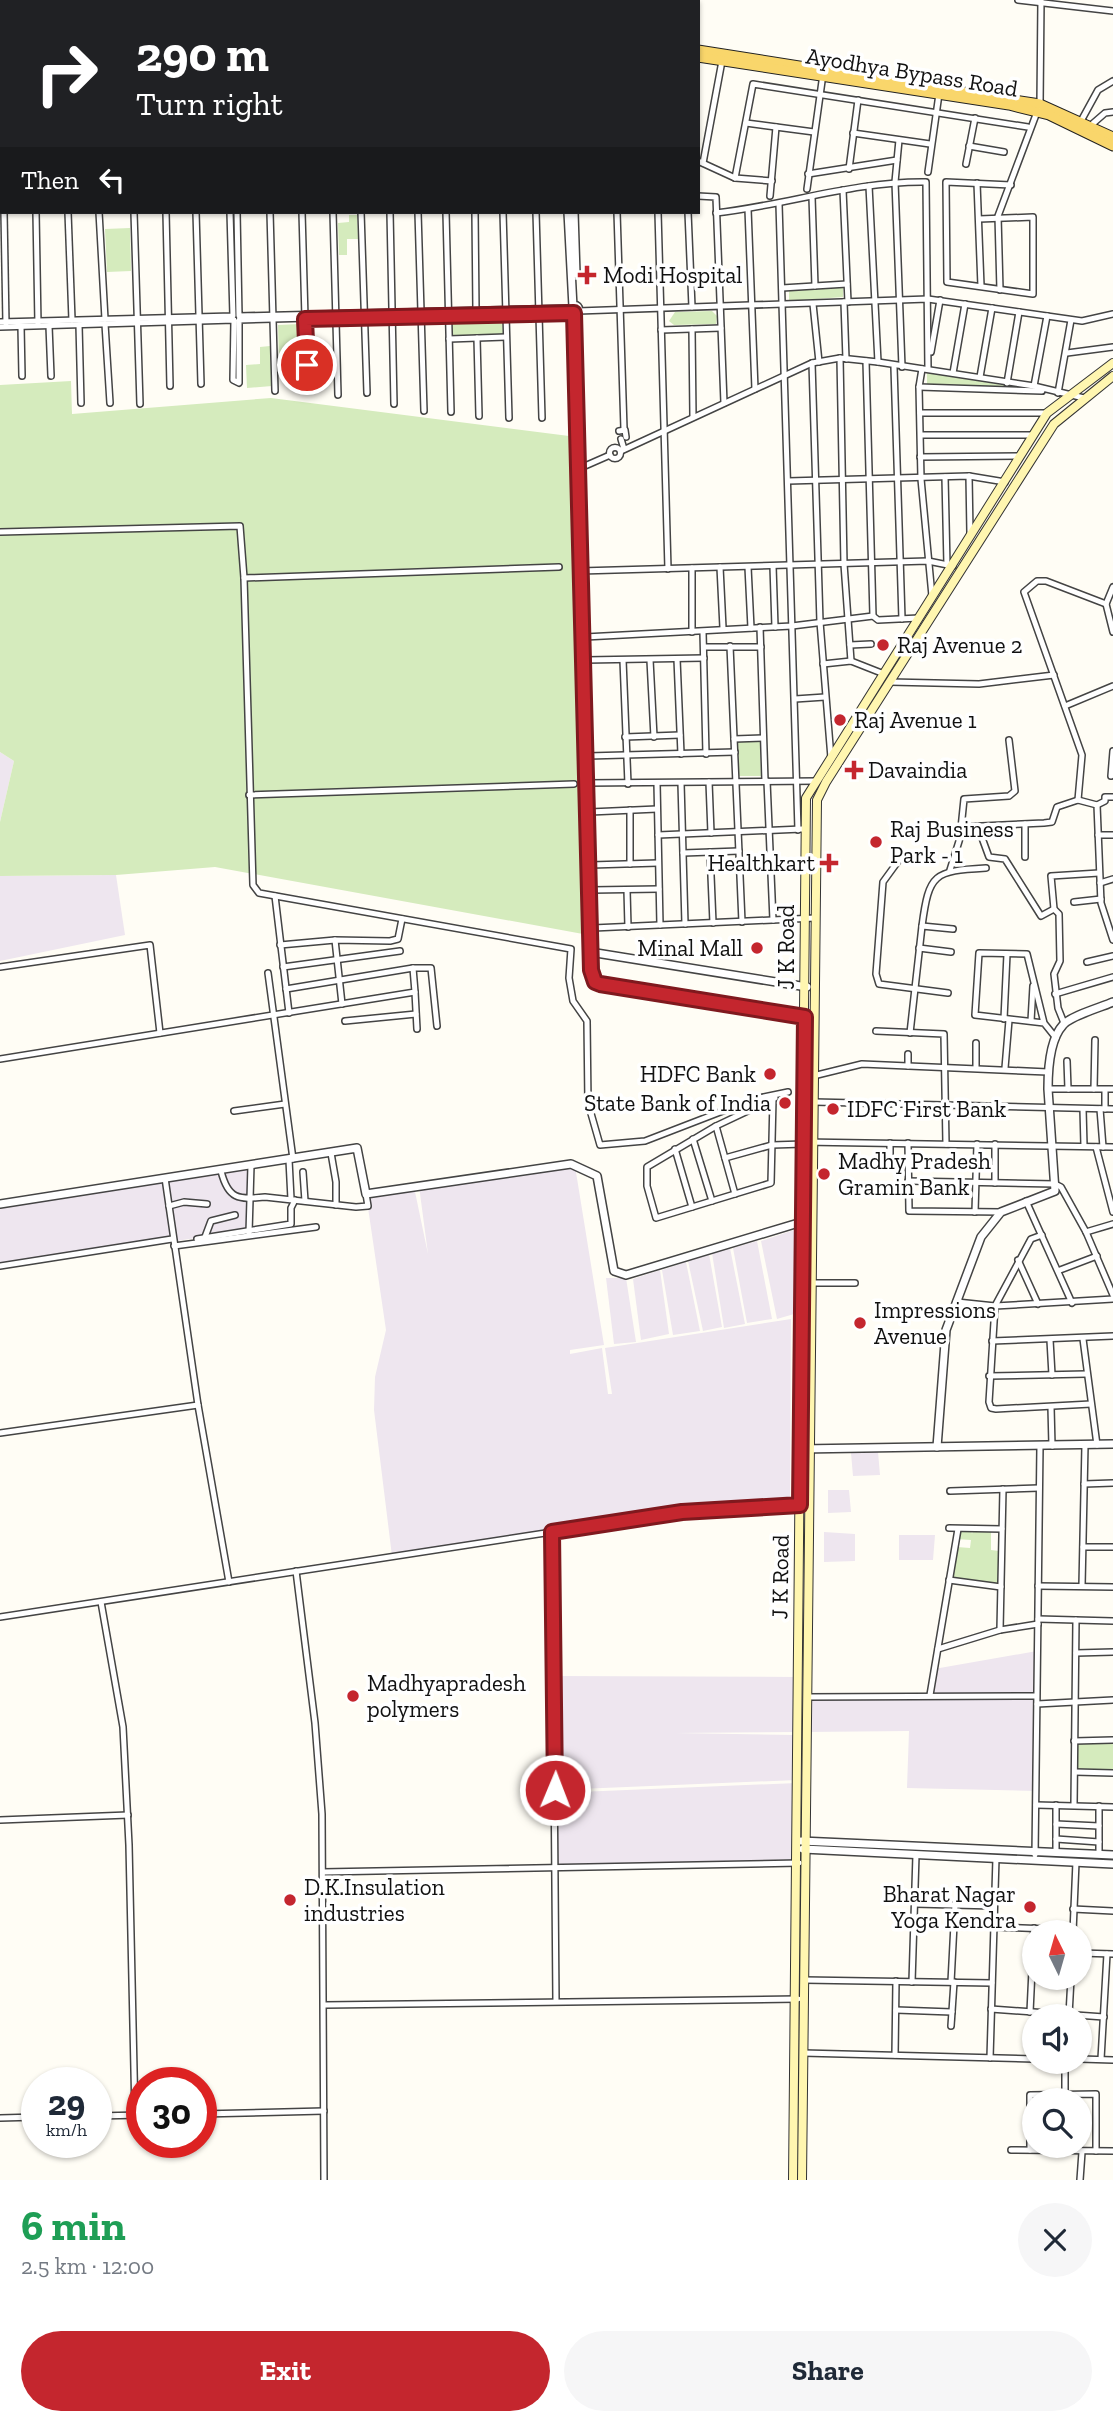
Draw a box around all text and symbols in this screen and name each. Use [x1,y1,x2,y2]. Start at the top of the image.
text: 290 m [136,25,269,84]
icon: right [21,28,112,119]
street label: Ayodhya Bypass Road [804,41,1020,103]
text: Turn right [136,85,283,123]
icon: left [93,161,131,199]
text: Then [21,164,79,196]
place label: Modi Hospital [603,261,742,289]
marker: Modi Hospital [577,265,597,285]
pin [277,335,337,395]
icon: arrive [288,346,326,384]
place label: Raj Avenue 2 [897,631,1023,659]
marker: Raj Avenue 2 [875,637,891,653]
place label: Raj Avenue 1 [854,706,977,734]
marker: Raj Avenue 1 [832,712,848,728]
place label: Davaindia [868,756,967,784]
marker: Davaindia [846,762,862,778]
place label: Raj Business Park - 1 [890,815,1014,869]
marker: Raj Business Park - 1 [868,834,884,850]
place label: Healthkart [707,849,815,877]
marker: Healthkart [821,855,837,871]
street label: J K Road [772,904,800,989]
place label: Minal Mall [637,934,743,962]
marker: Minal Mall [749,940,765,956]
place label: HDFC Bank [640,1060,756,1088]
marker: HDFC Bank [762,1066,778,1082]
place label: State Bank of India [584,1089,771,1117]
marker: State Bank of India [777,1095,793,1111]
place label: IDFC First Bank [847,1095,1006,1123]
marker: IDFC First Bank [825,1101,841,1117]
place label: Madhy Pradesh Gramin Bank [838,1147,991,1201]
marker: Madhy Pradesh Gramin Bank [816,1166,832,1182]
place label: Impressions Avenue [874,1296,996,1350]
marker: Impressions Avenue [852,1315,868,1331]
street label: J K Road [765,1534,795,1620]
place label: Madhyapradesh polymers [367,1669,526,1723]
marker: Madhyapradesh polymers [345,1688,361,1704]
position arrow [518,1753,592,1827]
place label: D.K.Insulation industries [304,1873,445,1927]
place label: Bharat Nagar Yoga Kendra [883,1880,1016,1934]
marker: D.K.Insulation industries [282,1892,298,1908]
marker: Bharat Nagar Yoga Kendra [1022,1899,1038,1915]
north arrow [1022,1920,1092,1990]
map controls [1022,1920,1092,2158]
button: sound [1022,2004,1092,2074]
speed limit sign: 30 [126,2067,217,2158]
text: 29 [48,2082,85,2124]
button: search [1022,2088,1092,2158]
text: km/h [46,2119,87,2141]
text: 6 min [21,2200,126,2251]
button: close [1018,2203,1092,2277]
text: 2.5 km · 12:00 [21,2252,154,2280]
button: Exit [21,2331,550,2411]
button: Share [564,2331,1092,2411]

